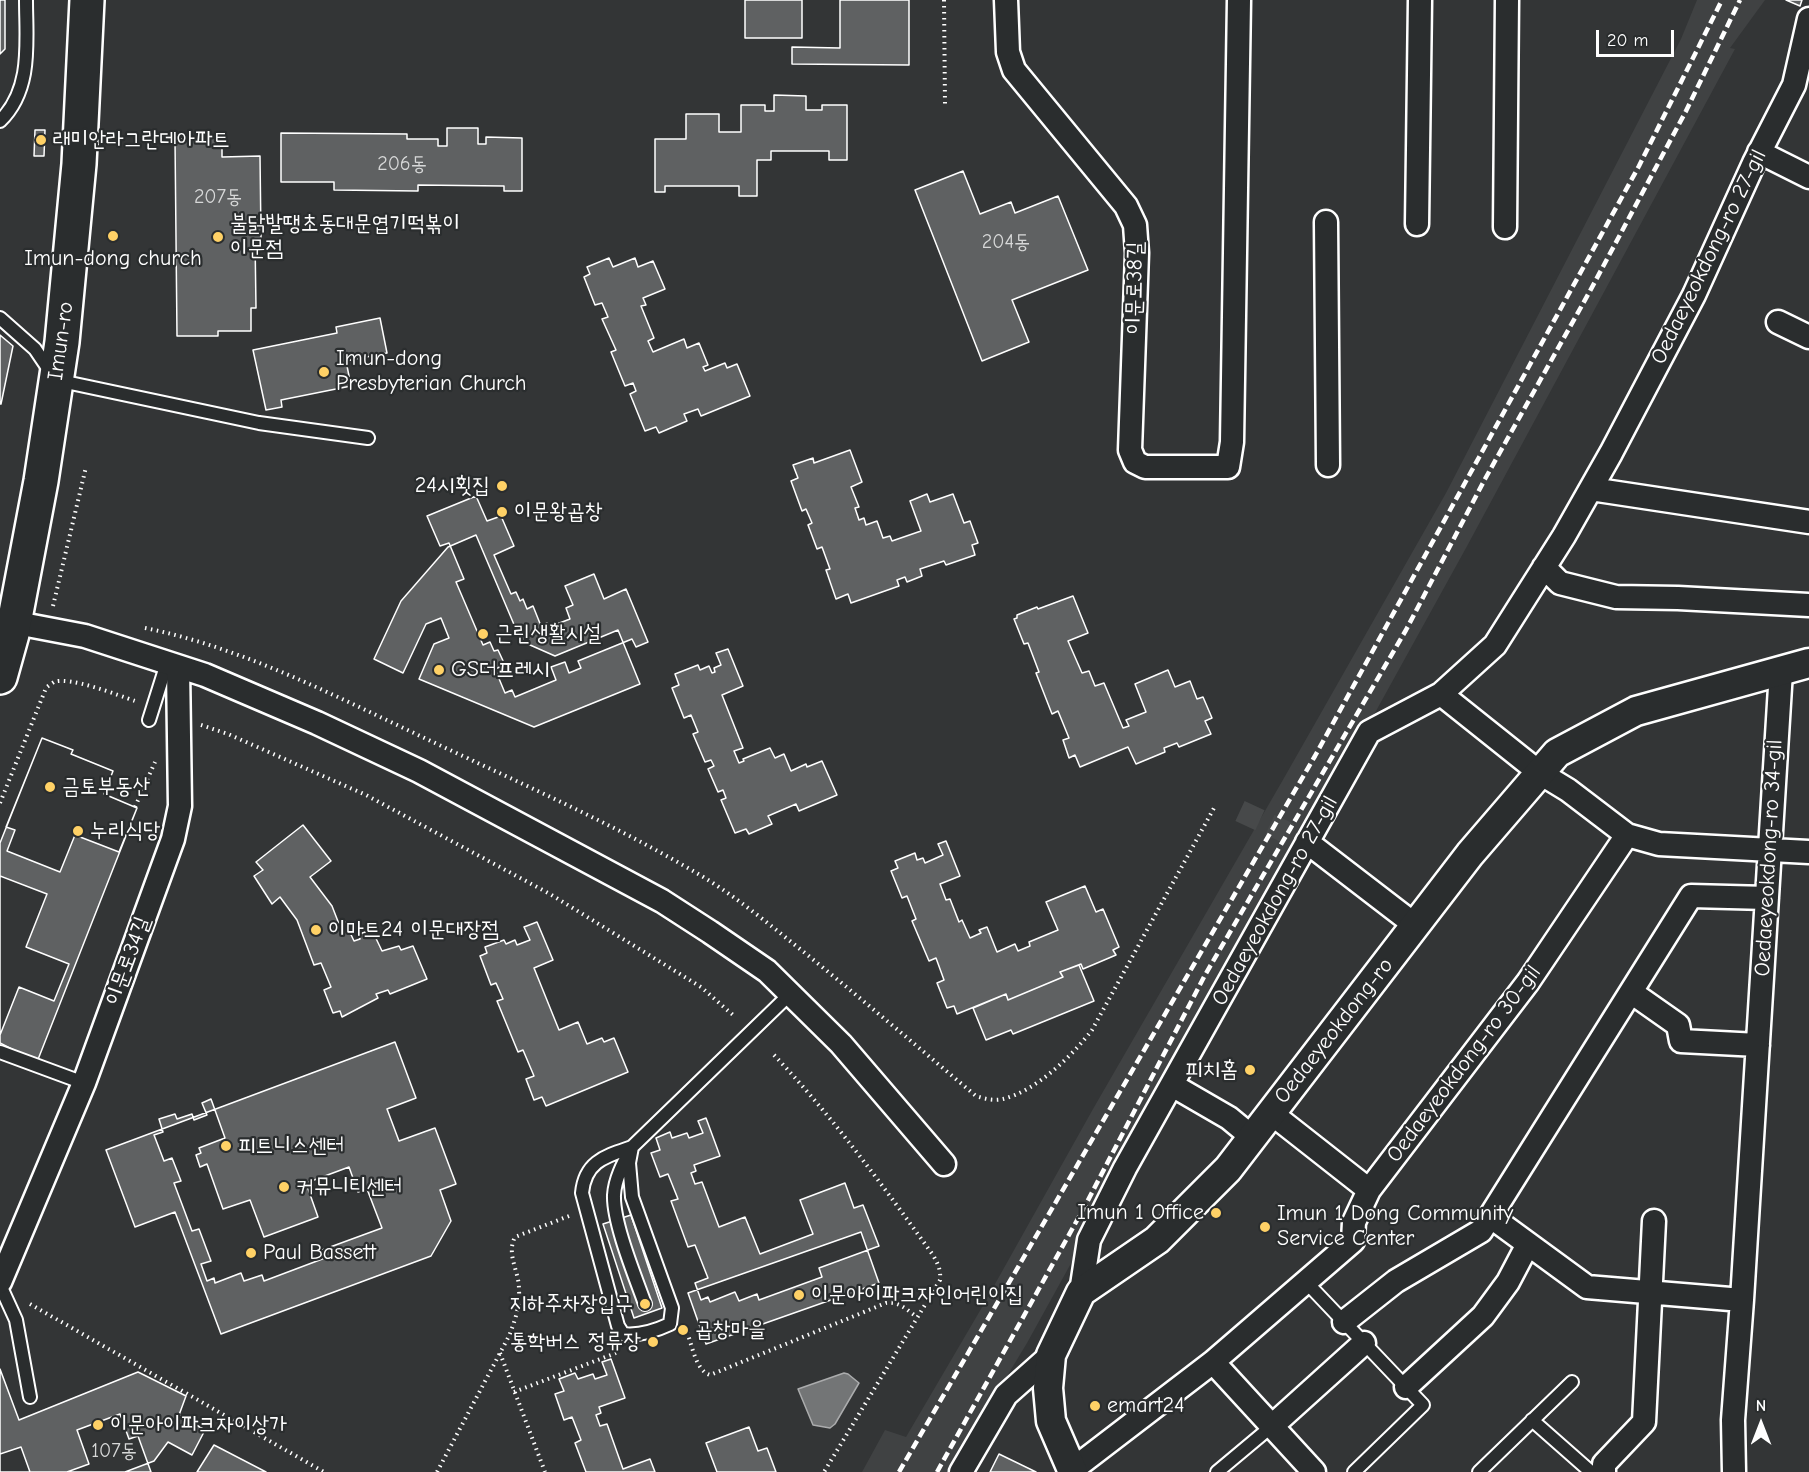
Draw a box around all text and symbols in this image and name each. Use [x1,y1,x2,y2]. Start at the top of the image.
scale bar [1599,18,1677,56]
text: 20 m [1607,30,1648,51]
place label: 래미안라그란데아파트 [53,127,230,153]
marker: 래미안라그란데아파트 [34,133,48,147]
street label: Oedaeyeokdong-ro 27-gil [1646,145,1772,369]
house number: 206동 [377,152,427,176]
house number: 207동 [194,185,242,209]
place label: 불닭발땡초동대문엽기떡볶이 이문점 [230,211,460,262]
marker: Imun-dong church [106,229,120,243]
marker: 불닭발땡초동대문엽기떡볶이 이문점 [211,230,225,244]
house number: 204동 [982,230,1030,254]
street label: 이문로38길 [1121,241,1149,335]
place label: Imun-dong church [24,246,202,272]
street label: Imun-ro [42,300,80,382]
place label: Imun-dong Presbyterian Church [336,346,527,398]
marker: Imun-dong Presbyterian Church [317,365,331,379]
place label: 24시횟집 [415,473,490,499]
marker: 24시횟집 [495,479,509,493]
place label: 이문왕곱창 [514,499,603,525]
marker: 이문왕곱창 [495,505,509,519]
place label: 근린생활시설 [495,621,601,647]
marker: 근린생활시설 [476,627,490,641]
place label: GS더프레시 [451,657,550,683]
marker: GS더프레시 [432,663,446,677]
street label: Oedaeyeokdong-ro 34-gil [1750,739,1788,977]
place label: 금토부동산 [62,774,151,800]
marker: 금토부동산 [43,780,57,794]
street label: Oedaeyeokdong-ro 27-gil [1206,792,1344,1010]
place label: 누리식당 [90,818,161,844]
marker: 누리식당 [71,824,85,838]
street label: 이문로34길 [100,913,156,1009]
place label: 이마트24 이문대장점 [328,917,499,943]
marker: 이마트24 이문대장점 [309,923,323,937]
street label: Oedaeyeokdong-ro [1269,953,1399,1109]
street label: Oedaeyeokdong-ro 30-gil [1381,960,1547,1168]
place label: 피치홈 [1185,1057,1238,1083]
marker: 피치홈 [1243,1063,1257,1077]
place label: 피트니스센터 [238,1133,344,1159]
marker: 피트니스센터 [219,1139,233,1153]
place label: 커뮤니티센터 [296,1174,402,1200]
marker: 커뮤니티센터 [277,1180,291,1194]
place label: Imun 1 Office [1077,1200,1204,1226]
place label: Imun 1 Dong Community Service Center [1277,1201,1513,1252]
marker: Imun 1 Office [1209,1206,1223,1220]
marker: Imun 1 Dong Community Service Center [1258,1220,1272,1234]
place label: Paul Bassett [263,1240,376,1266]
marker: Paul Bassett [244,1246,258,1260]
place label: 이문아이파크자인어린이집 [811,1282,1023,1308]
marker: 이문아이파크자인어린이집 [792,1288,806,1302]
place label: 지하주차장입구 [509,1291,633,1317]
marker: 지하주차장입구 [638,1297,652,1311]
place label: 곱창마을 [695,1317,766,1343]
marker: 곱창마을 [676,1323,690,1337]
place label: 통학버스 정류장 [510,1329,641,1355]
marker: 통학버스 정류장 [646,1335,660,1349]
place label: emart24 [1107,1393,1185,1419]
north arrow [1731,1394,1791,1454]
text: N [1756,1397,1766,1415]
marker: emart24 [1088,1399,1102,1413]
place label: 이문아이파크자이상가 [110,1412,287,1438]
marker: 이문아이파크자이상가 [91,1418,105,1432]
house number: 107동 [91,1439,137,1463]

